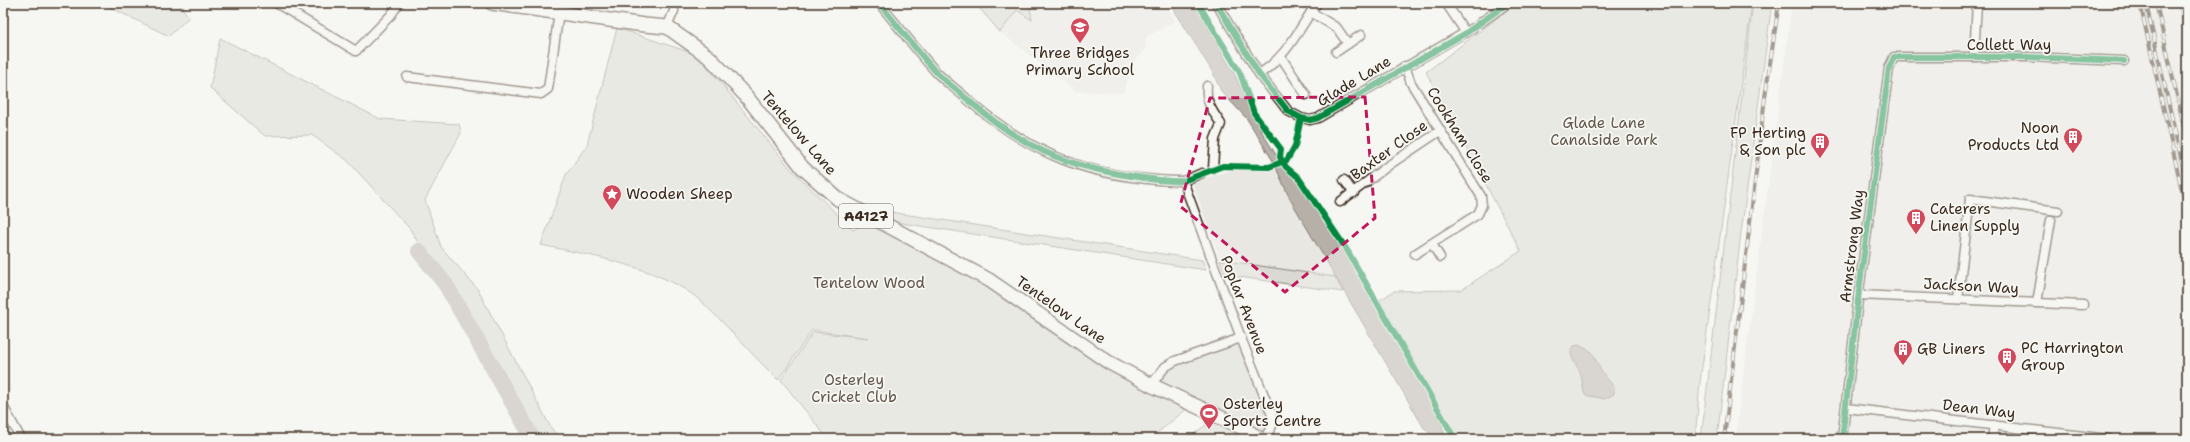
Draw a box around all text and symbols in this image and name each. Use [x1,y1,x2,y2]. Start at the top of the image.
school or university icon: Three Bridges Primary School [1069,16,1091,44]
street label: Collett Way [1967,35,2051,55]
place label: Three Bridges Primary School [1026,43,1135,80]
street label: Glade Lane [1313,51,1395,111]
street label: Cookham Close [1422,83,1498,187]
street label: Tentelow Lane [757,87,841,179]
park label: Glade Lane Canalside Park [1550,113,1658,150]
street label: Baxter Close [1346,115,1432,185]
place label: Noon Products Ltd [1968,118,2059,155]
place label: FP Herting & Son plc [1730,123,1806,160]
building icon: Noon Products Ltd [2062,126,2084,154]
building icon: FP Herting & Son plc [1809,131,1831,159]
place icon: Wooden Sheep [601,183,623,211]
place label: Wooden Sheep [626,184,733,204]
street label: Armstrong Way [1835,188,1869,304]
place label: Caterers Linen Supply [1930,199,2020,236]
road number: A4127 [839,204,893,228]
building icon: Caterers Linen Supply [1905,207,1927,235]
street label: Poplar Avenue [1216,253,1272,357]
street label: Tentelow Lane [1012,272,1110,348]
park label: Tentelow Wood [813,273,926,293]
street label: Jackson Way [1923,274,2019,298]
building icon: GB Liners [1892,338,1914,366]
place label: PC Harrington Group [2021,338,2124,375]
place label: GB Liners [1917,339,1985,359]
building icon: PC Harrington Group [1996,346,2018,374]
park label: Osterley Cricket Club [811,370,897,407]
place label: Osterley Sports Centre [1223,394,1321,431]
street label: Dean Way [1941,395,2017,423]
sports icon: Osterley Sports Centre [1198,402,1220,430]

